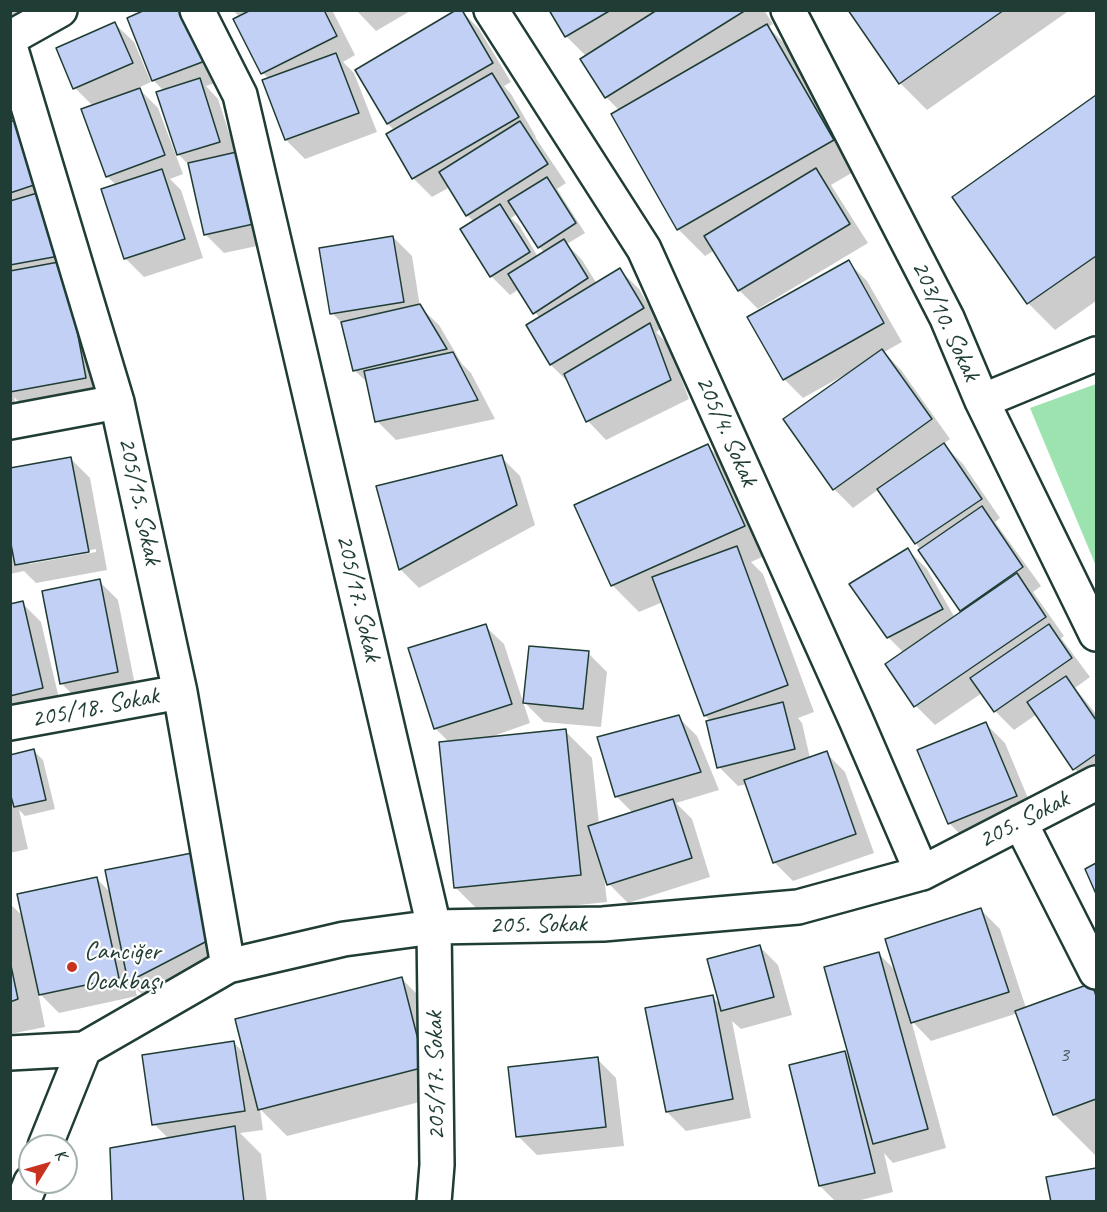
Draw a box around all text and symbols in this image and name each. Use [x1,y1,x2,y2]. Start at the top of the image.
street label: 203/10. Sokak [904,256,986,386]
street label: 205/4. Sokak [688,371,764,491]
street label: 205/15. Sokak [110,434,168,568]
street label: 205/17. Sokak [328,531,388,665]
street label: 205/18. Sokak [28,680,162,736]
street label: 205. Sokak [973,784,1075,856]
street label: 205. Sokak [489,909,587,941]
place label: Canciğer Ocakbaşı [84,936,162,998]
marker: Canciğer Ocakbaşı [65,960,79,974]
street label: 205/17. Sokak [419,1011,453,1141]
house number: 3 [1059,1042,1069,1068]
north arrow [18,1134,78,1194]
text: K [50,1145,71,1164]

